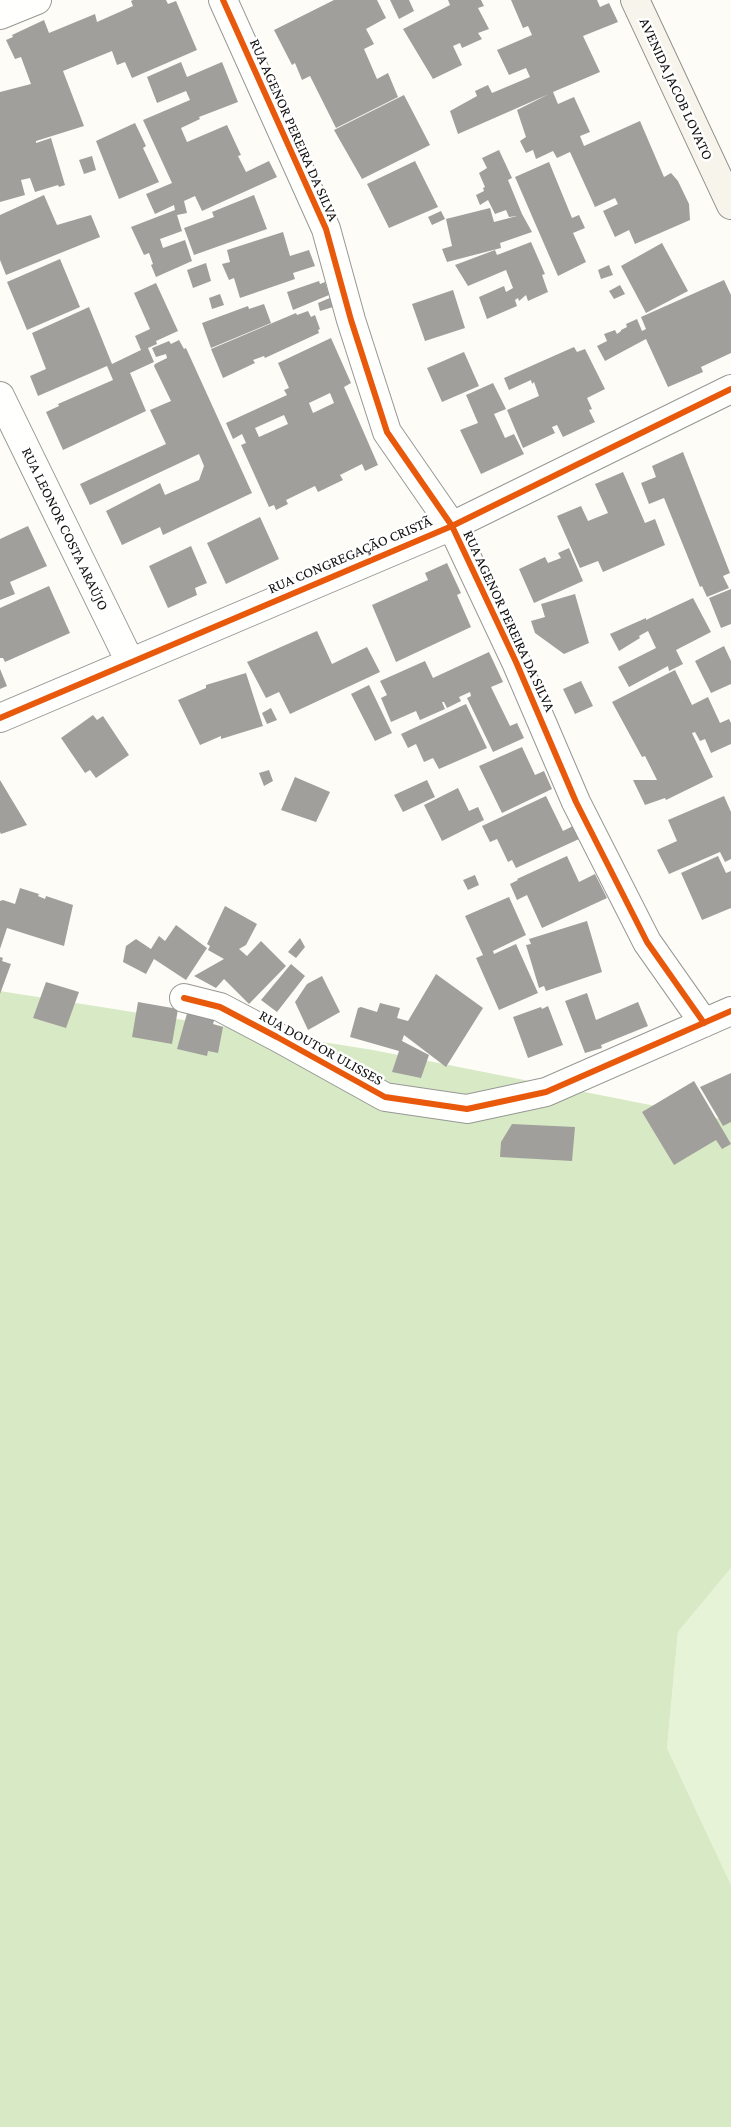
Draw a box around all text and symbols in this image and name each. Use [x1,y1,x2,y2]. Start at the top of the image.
street label: AVENIDA JACOB LOVATO [635,15,717,163]
street label: RUA AGENOR PEREIRA DA SILVA [246,36,342,224]
street label: RUA LEONOR COSTA ARAÚJO [18,444,112,614]
street label: RUA CONGREGAÇÃO CRISTÃ [265,512,435,598]
street label: RUA AGENOR PEREIRA DA SILVA [459,527,559,715]
street label: RUA DOUTOR ULISSES [256,1006,386,1090]

